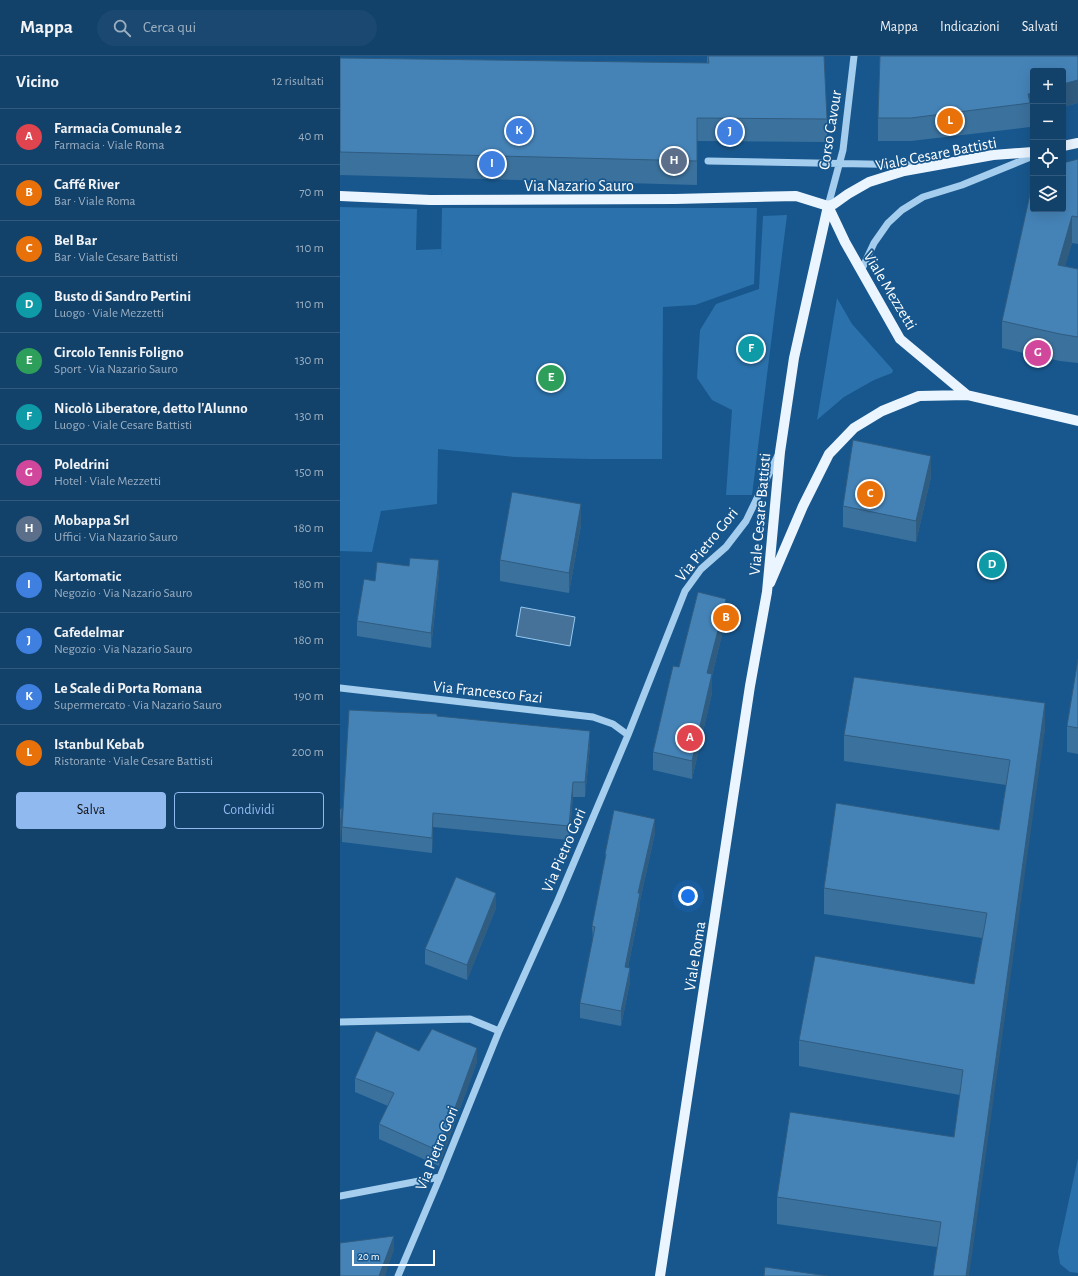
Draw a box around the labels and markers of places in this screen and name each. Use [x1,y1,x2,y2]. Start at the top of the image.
pin: L [937,106,963,136]
pin: K [506,116,532,146]
pin: J [717,117,743,147]
pin: H [661,146,687,176]
pin: I [479,149,505,179]
pin: F [738,334,764,364]
pin: G [1025,338,1051,368]
pin: E [538,363,564,393]
pin: C [857,479,883,509]
pin: D [979,550,1005,580]
pin: B [713,603,739,633]
pin: A [677,723,703,753]

